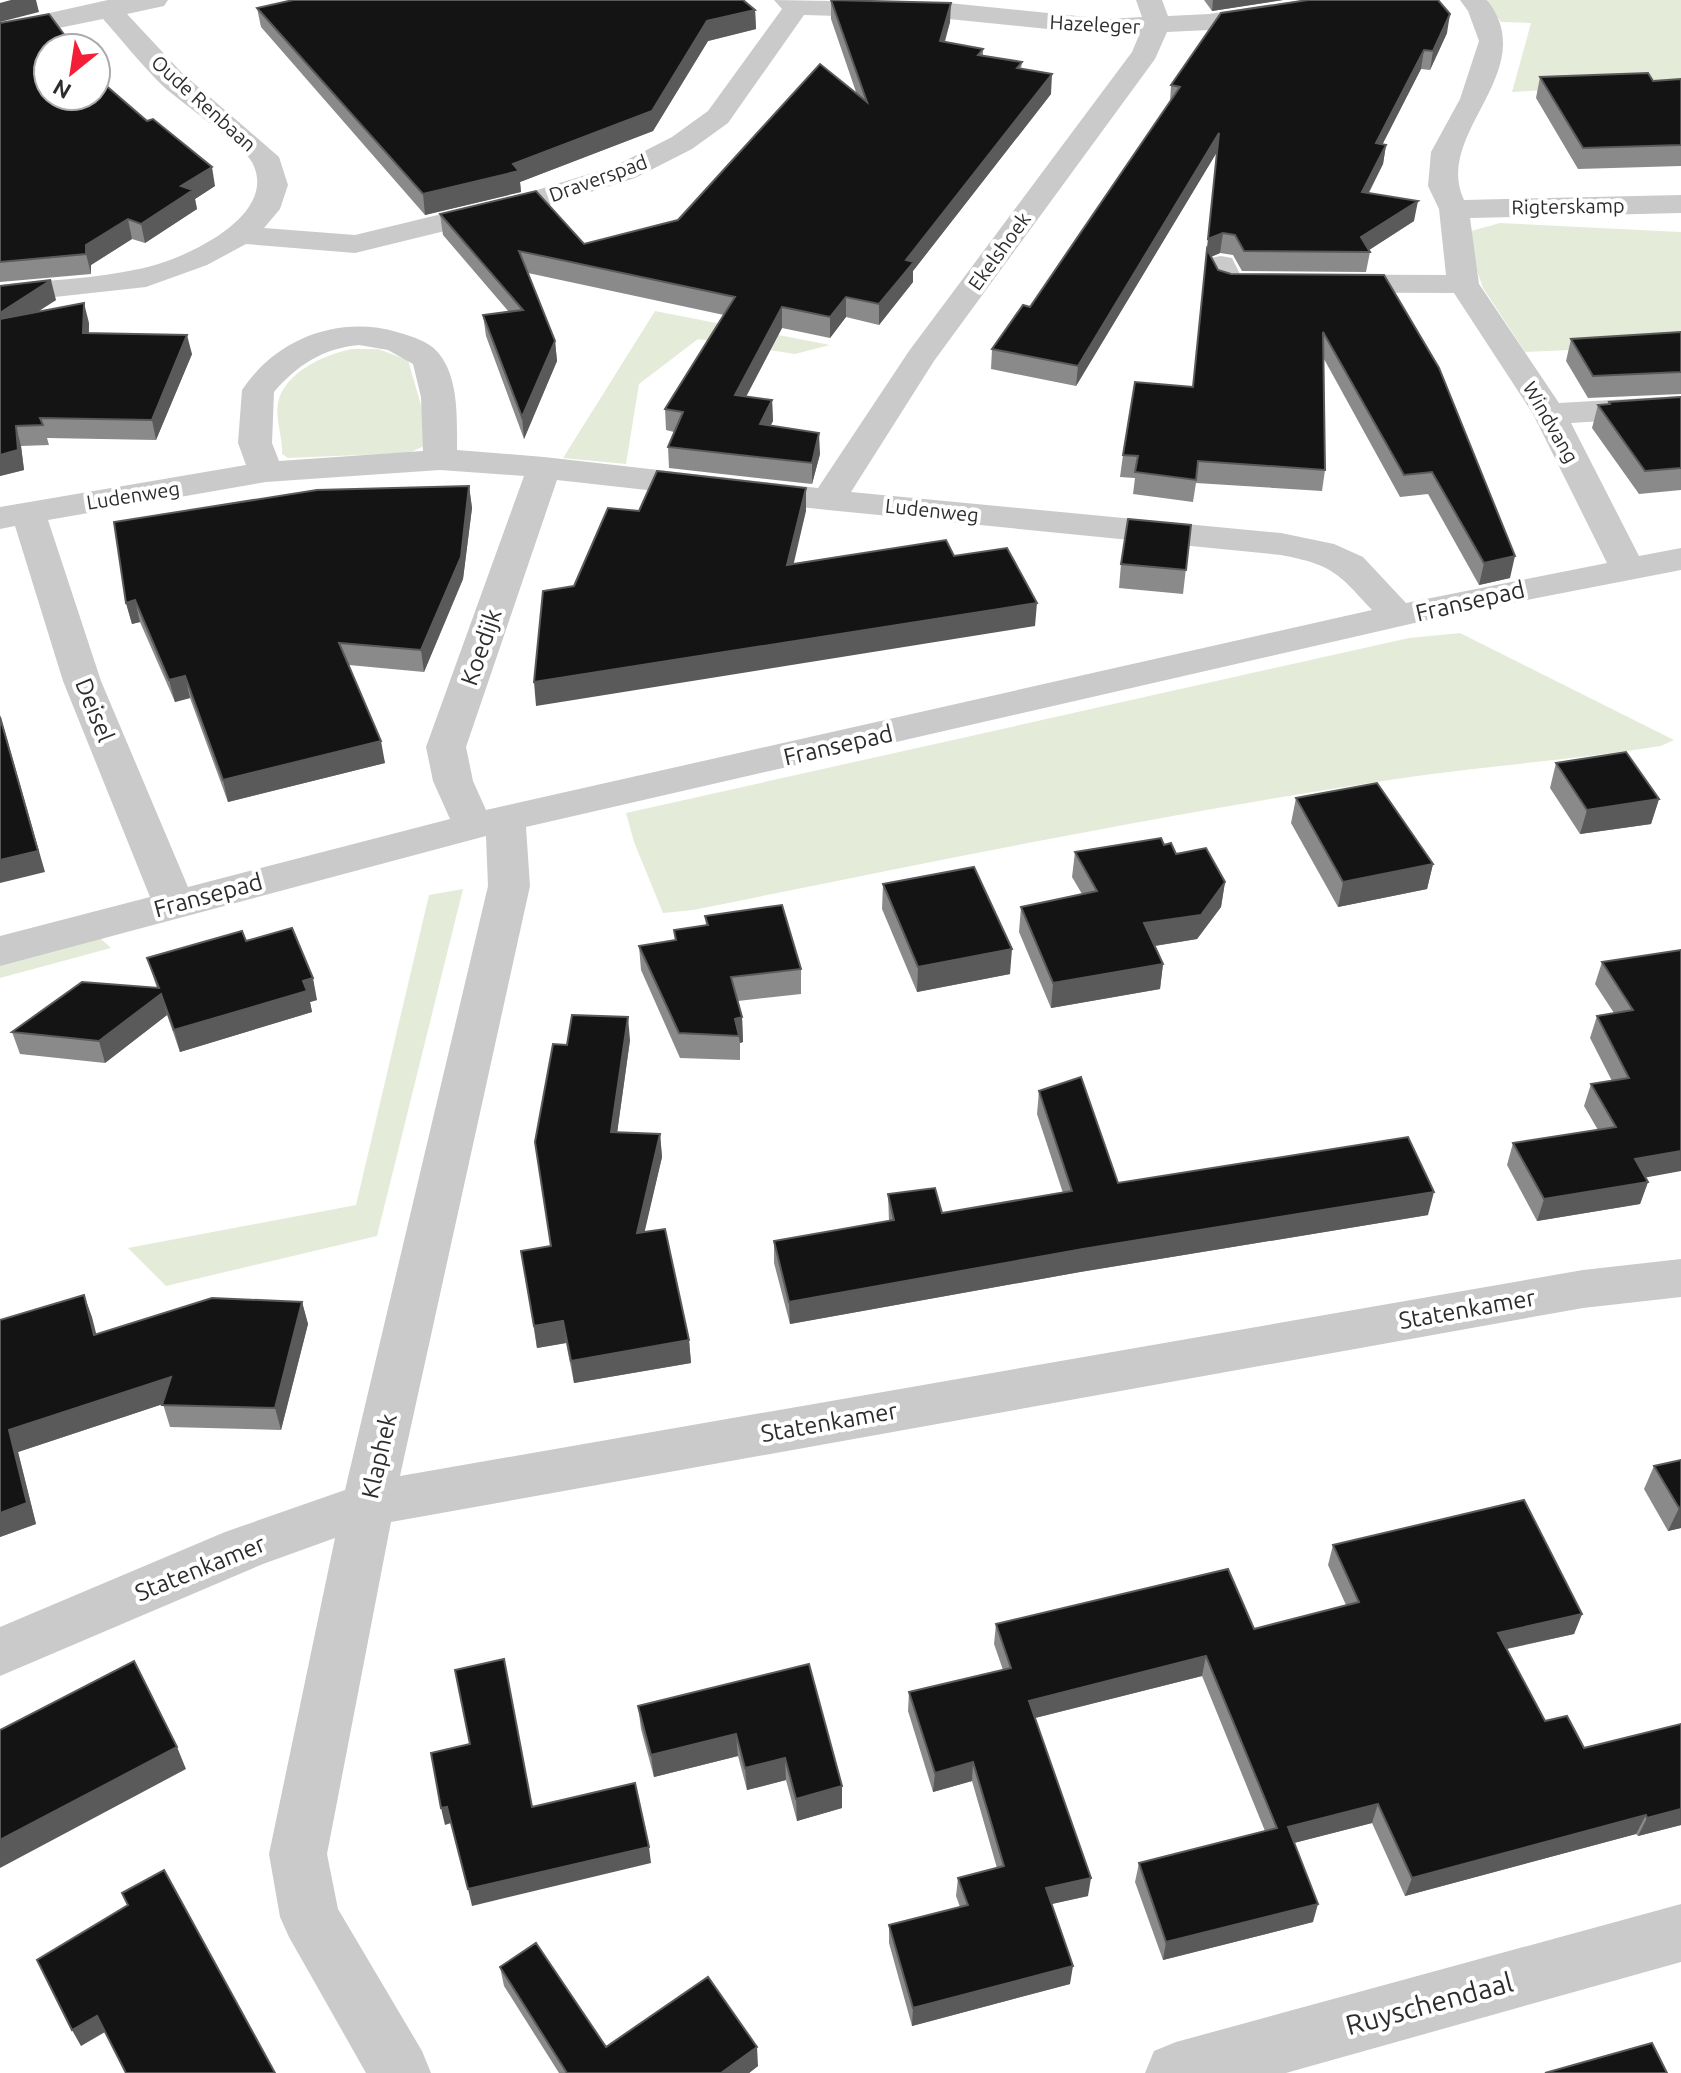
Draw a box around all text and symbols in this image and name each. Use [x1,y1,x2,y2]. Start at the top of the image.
street label: Hazeleger [1049,10,1141,38]
north arrow [32,32,112,112]
street label: Oude Renbaan [147,50,261,156]
text: N [48,75,75,105]
street label: Draverspad [546,150,650,206]
street label: Rigterskamp [1511,194,1625,218]
street label: Ekelshoek [963,208,1035,294]
street label: Windvang [1519,377,1583,467]
street label: Ludenweg [85,476,181,514]
street label: Ludenweg [884,494,980,526]
street label: Fransepad [1413,575,1527,627]
street label: Koedijk [455,605,507,689]
street label: Deisel [70,674,120,746]
street label: Fransepad [781,719,895,771]
street label: Fransepad [151,868,265,922]
street label: Statenkamer [1397,1284,1537,1334]
street label: Statenkamer [759,1397,899,1447]
street label: Klaphek [356,1411,402,1501]
street label: Statenkamer [131,1530,269,1606]
street label: Ruyschendaal [1342,1966,1516,2040]

